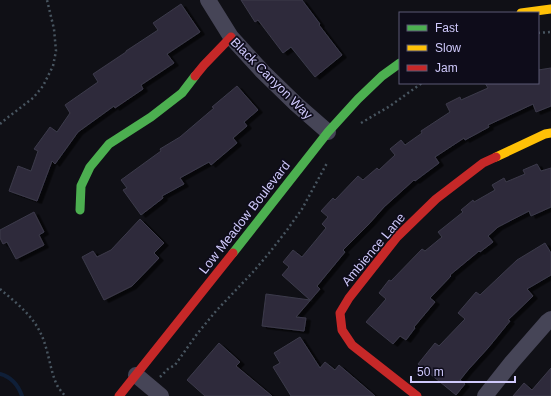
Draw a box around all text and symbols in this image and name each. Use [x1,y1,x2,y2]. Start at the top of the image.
legend [399,12,539,84]
text: Fast [435,21,459,35]
street label: Black Canyon Way [228,34,316,123]
text: Slow [435,41,461,55]
text: Jam [435,61,458,75]
street label: Low Meadow Boulevard [196,158,293,277]
street label: Ambience Lane [339,210,408,289]
scale bar [411,358,515,384]
text: 50 m [417,365,444,379]

